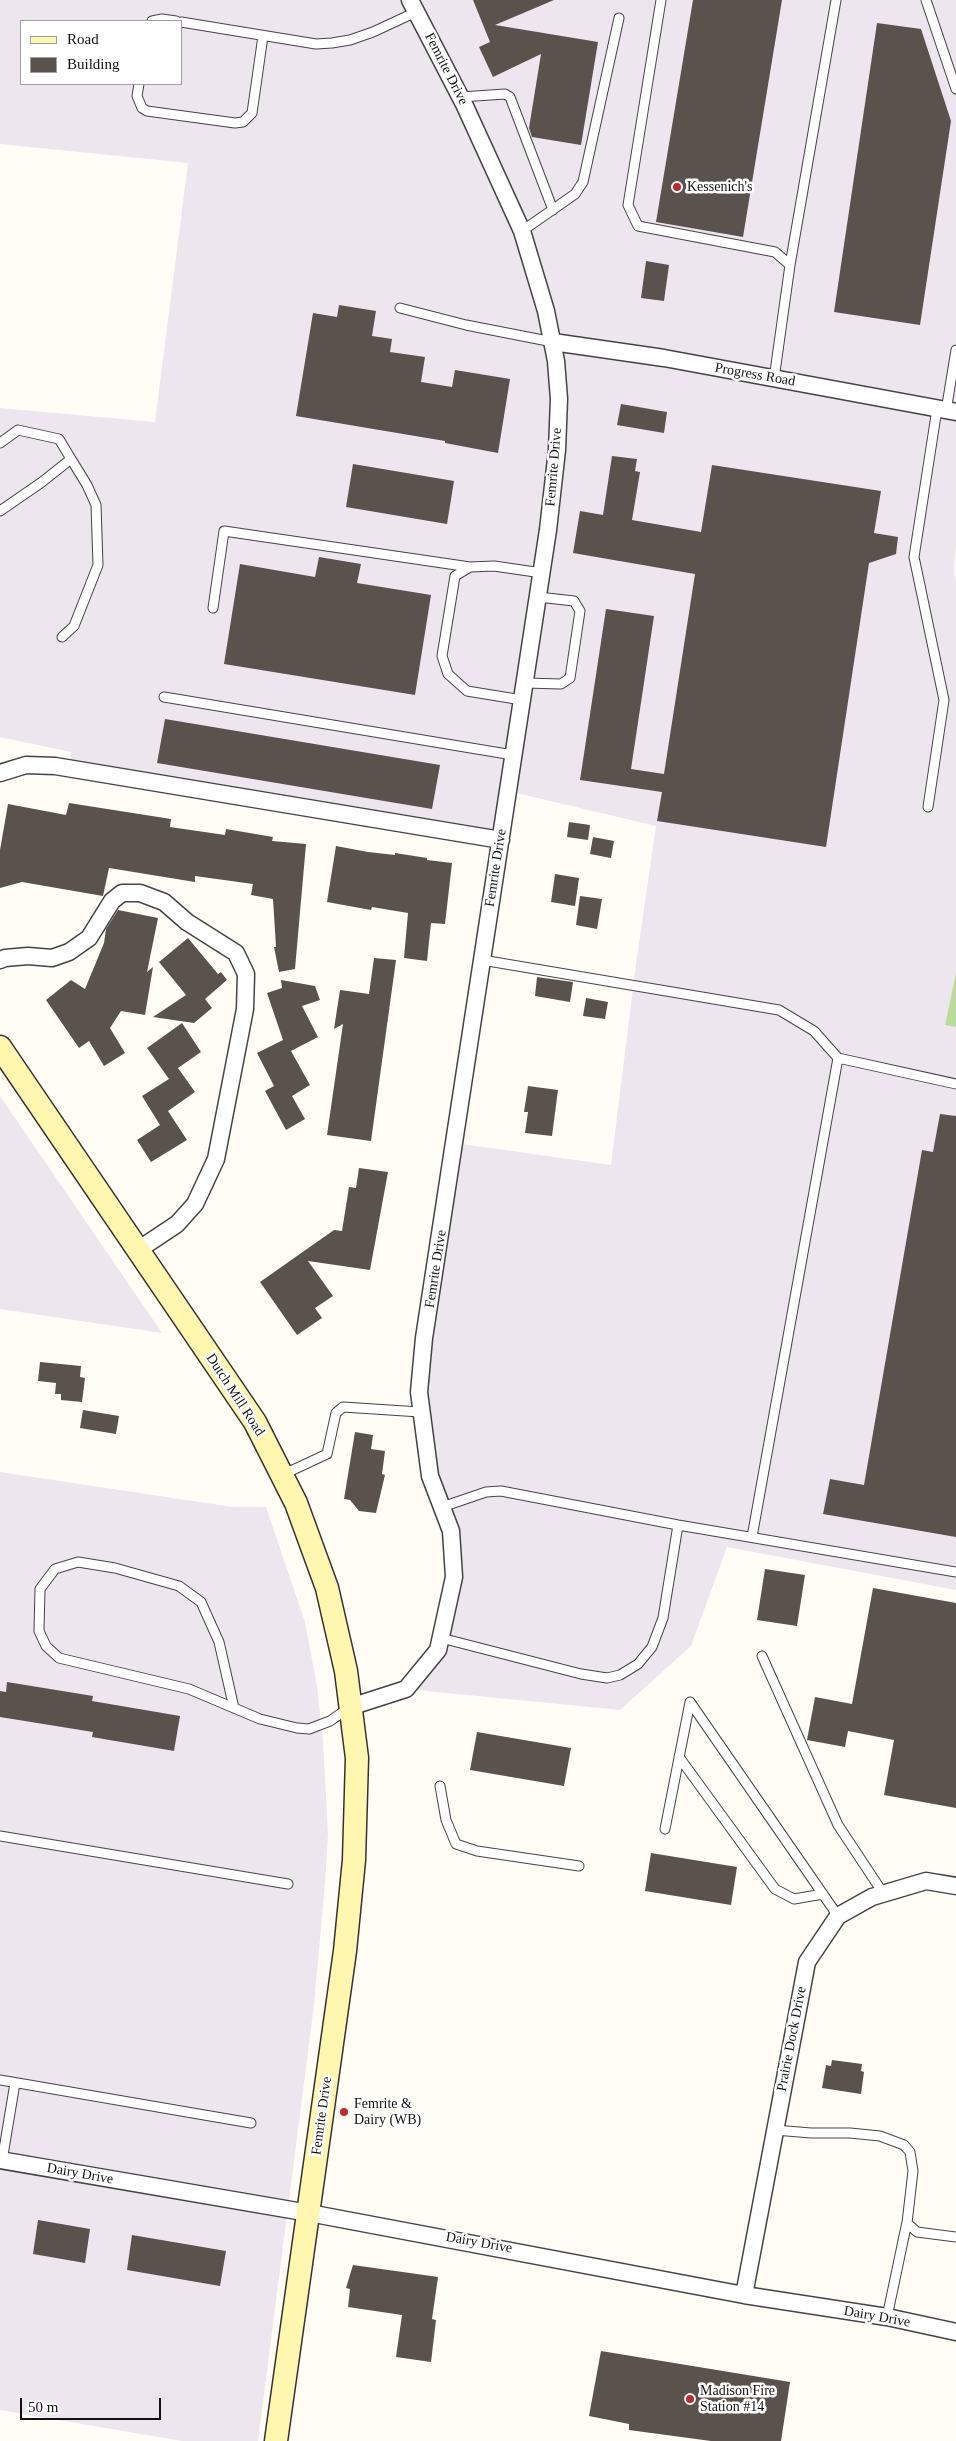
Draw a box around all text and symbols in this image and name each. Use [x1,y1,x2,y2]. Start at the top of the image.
legend [20,20,182,85]
street label: Femrite Drive [421,30,471,108]
text: Road [67,31,99,47]
text: Building [67,56,120,72]
place label: Kessenich's [687,179,753,195]
marker: Kessenich's [671,181,683,193]
street label: Progress Road [714,360,796,390]
street label: Femrite Drive [542,427,566,507]
street label: Femrite Drive [482,828,510,908]
street label: Femrite Drive [422,1229,450,1309]
street label: Dutch Mill Road [202,1351,268,1439]
street label: Prairie Dock Drive [774,1985,810,2093]
street label: Femrite Drive [308,2076,336,2156]
place label: Femrite & Dairy (WB) [354,2096,421,2128]
marker: Femrite & Dairy (WB) [338,2106,350,2118]
street label: Dairy Drive [45,2160,115,2188]
street label: Dairy Drive [444,2229,514,2257]
street label: Dairy Drive [842,2303,912,2331]
place label: Madison Fire Station #14 [700,2383,775,2416]
scale bar [22,2388,164,2420]
marker: Madison Fire Station #14 [684,2393,696,2405]
text: 50 m [28,2399,58,2415]

